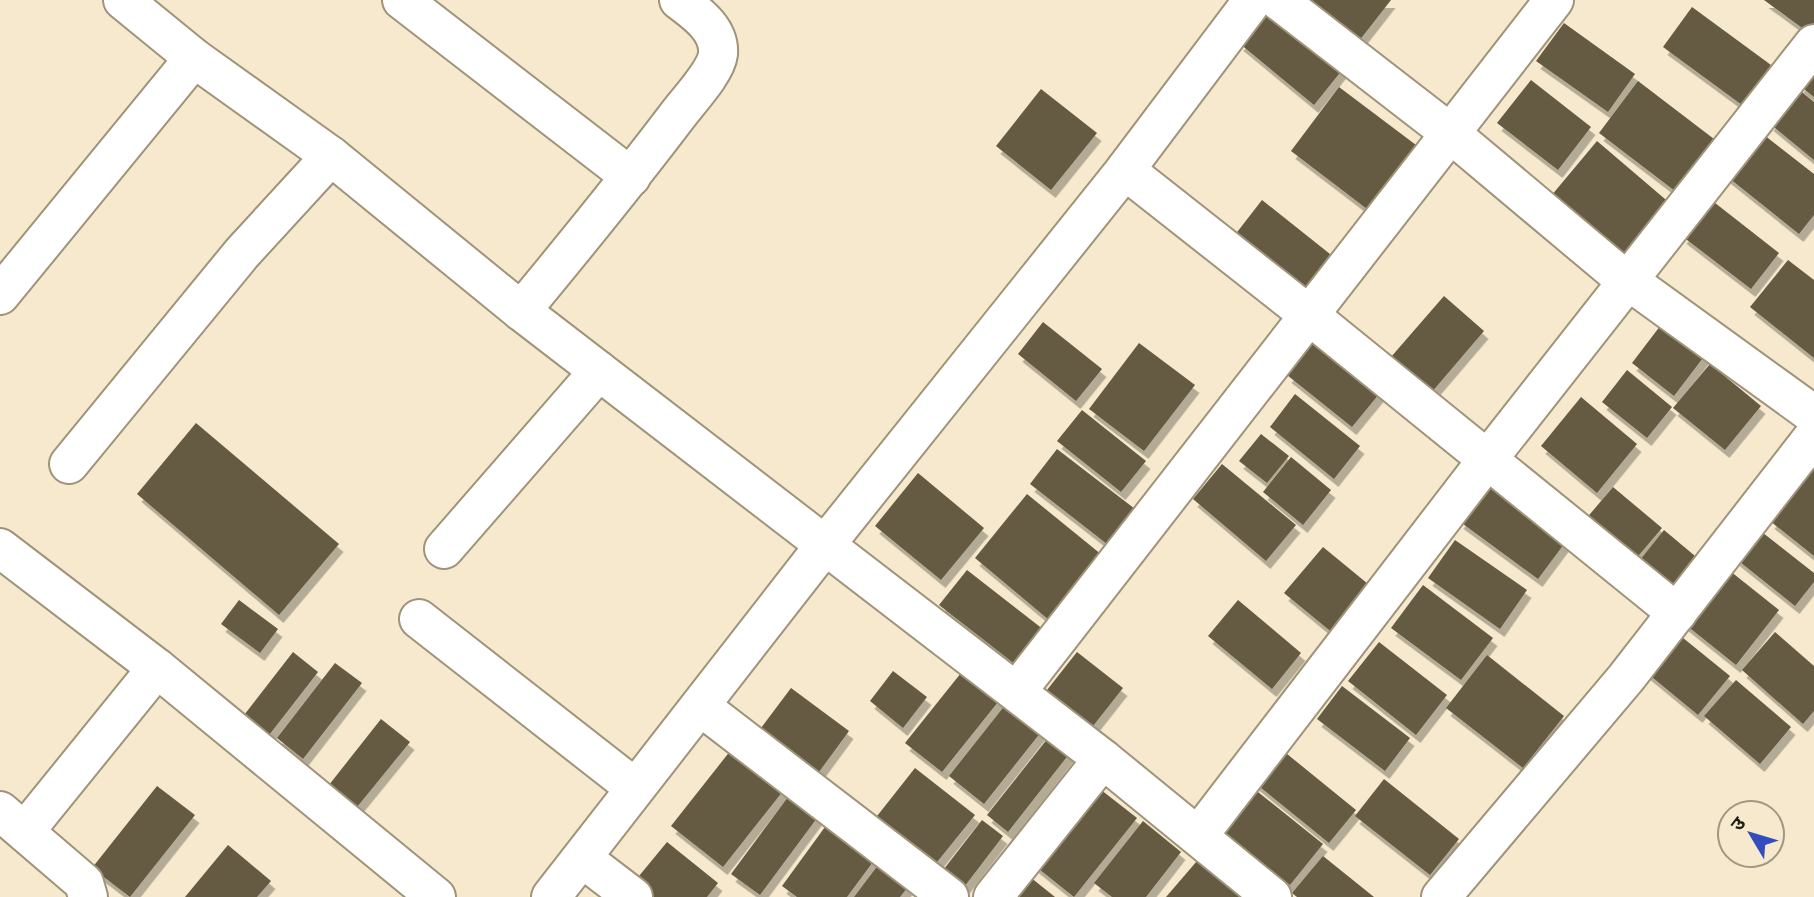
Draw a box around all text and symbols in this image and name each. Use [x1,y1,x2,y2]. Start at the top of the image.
north arrow [1716,799,1786,869]
text: उ [1726,812,1752,836]

